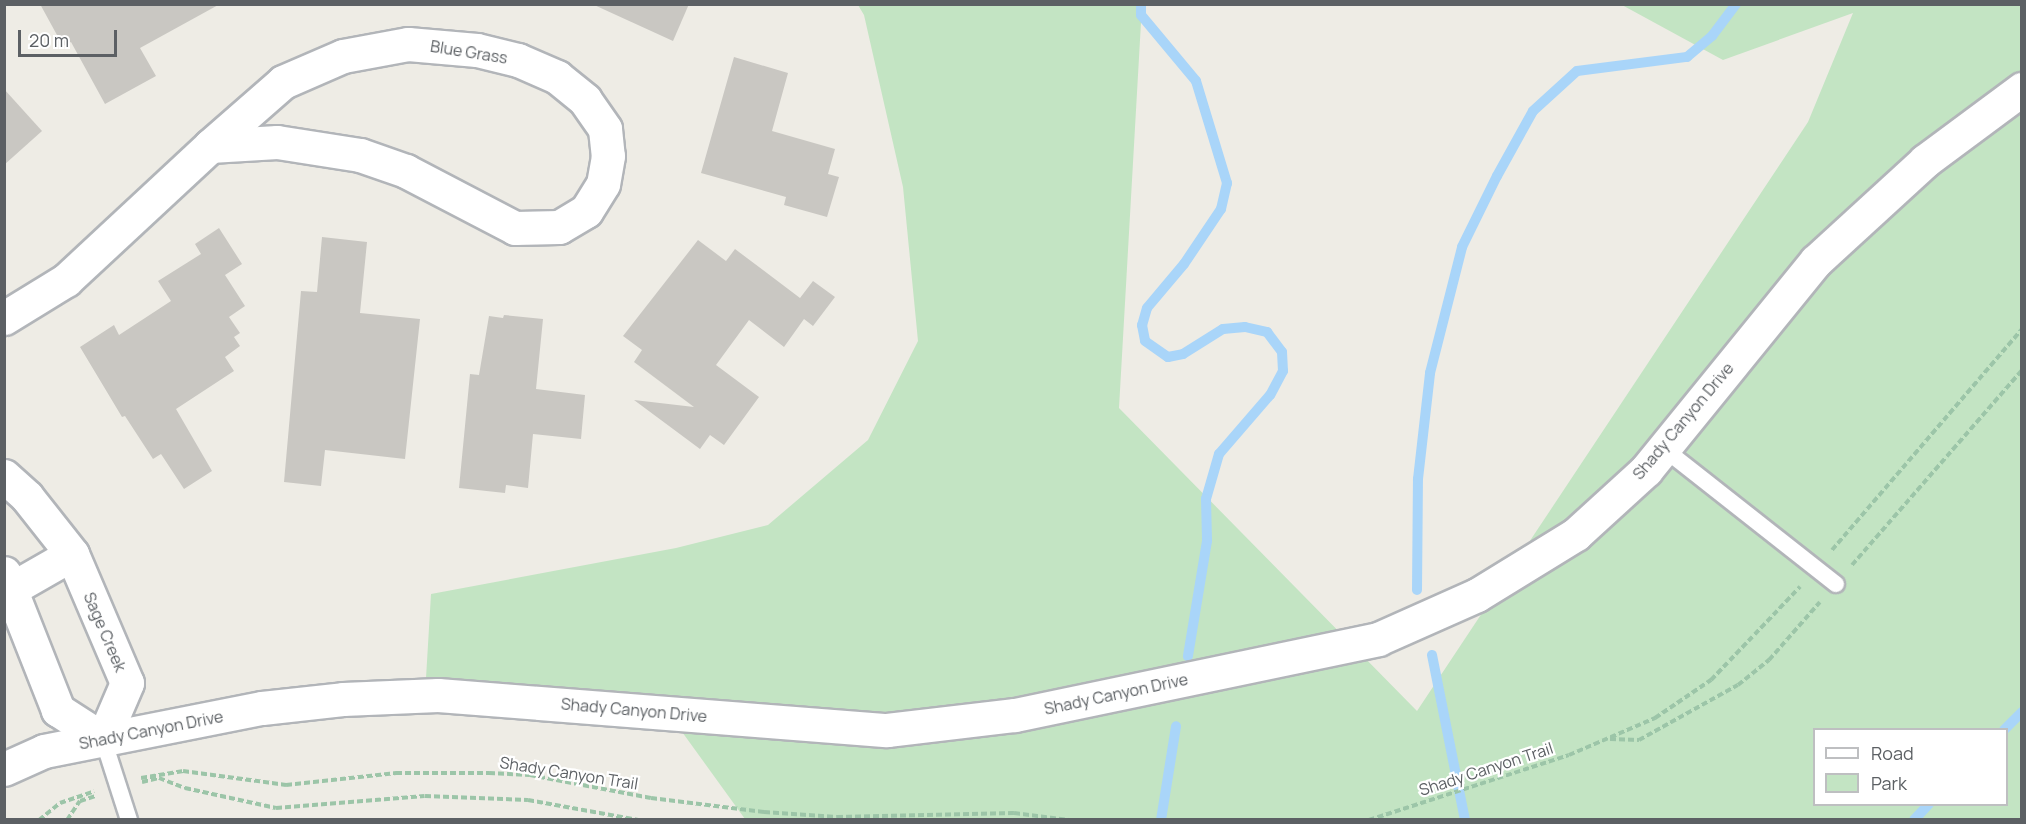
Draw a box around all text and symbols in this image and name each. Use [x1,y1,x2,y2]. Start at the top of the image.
scale bar [21,18,120,56]
text: 20 m [29,28,69,52]
street label: Blue Grass [429,36,509,68]
street label: Shady Canyon Drive [1629,359,1737,483]
street label: Sage Creek [80,589,130,675]
street label: Shady Canyon Drive [1042,669,1190,719]
street label: Shady Canyon Drive [560,694,708,726]
street label: Shady Canyon Drive [77,707,225,753]
legend [1813,728,2008,806]
street label: Shady Canyon Trail [1417,738,1555,800]
text: Road [1871,741,1914,765]
street label: Shady Canyon Trail [498,753,640,793]
text: Park [1871,771,1907,795]

